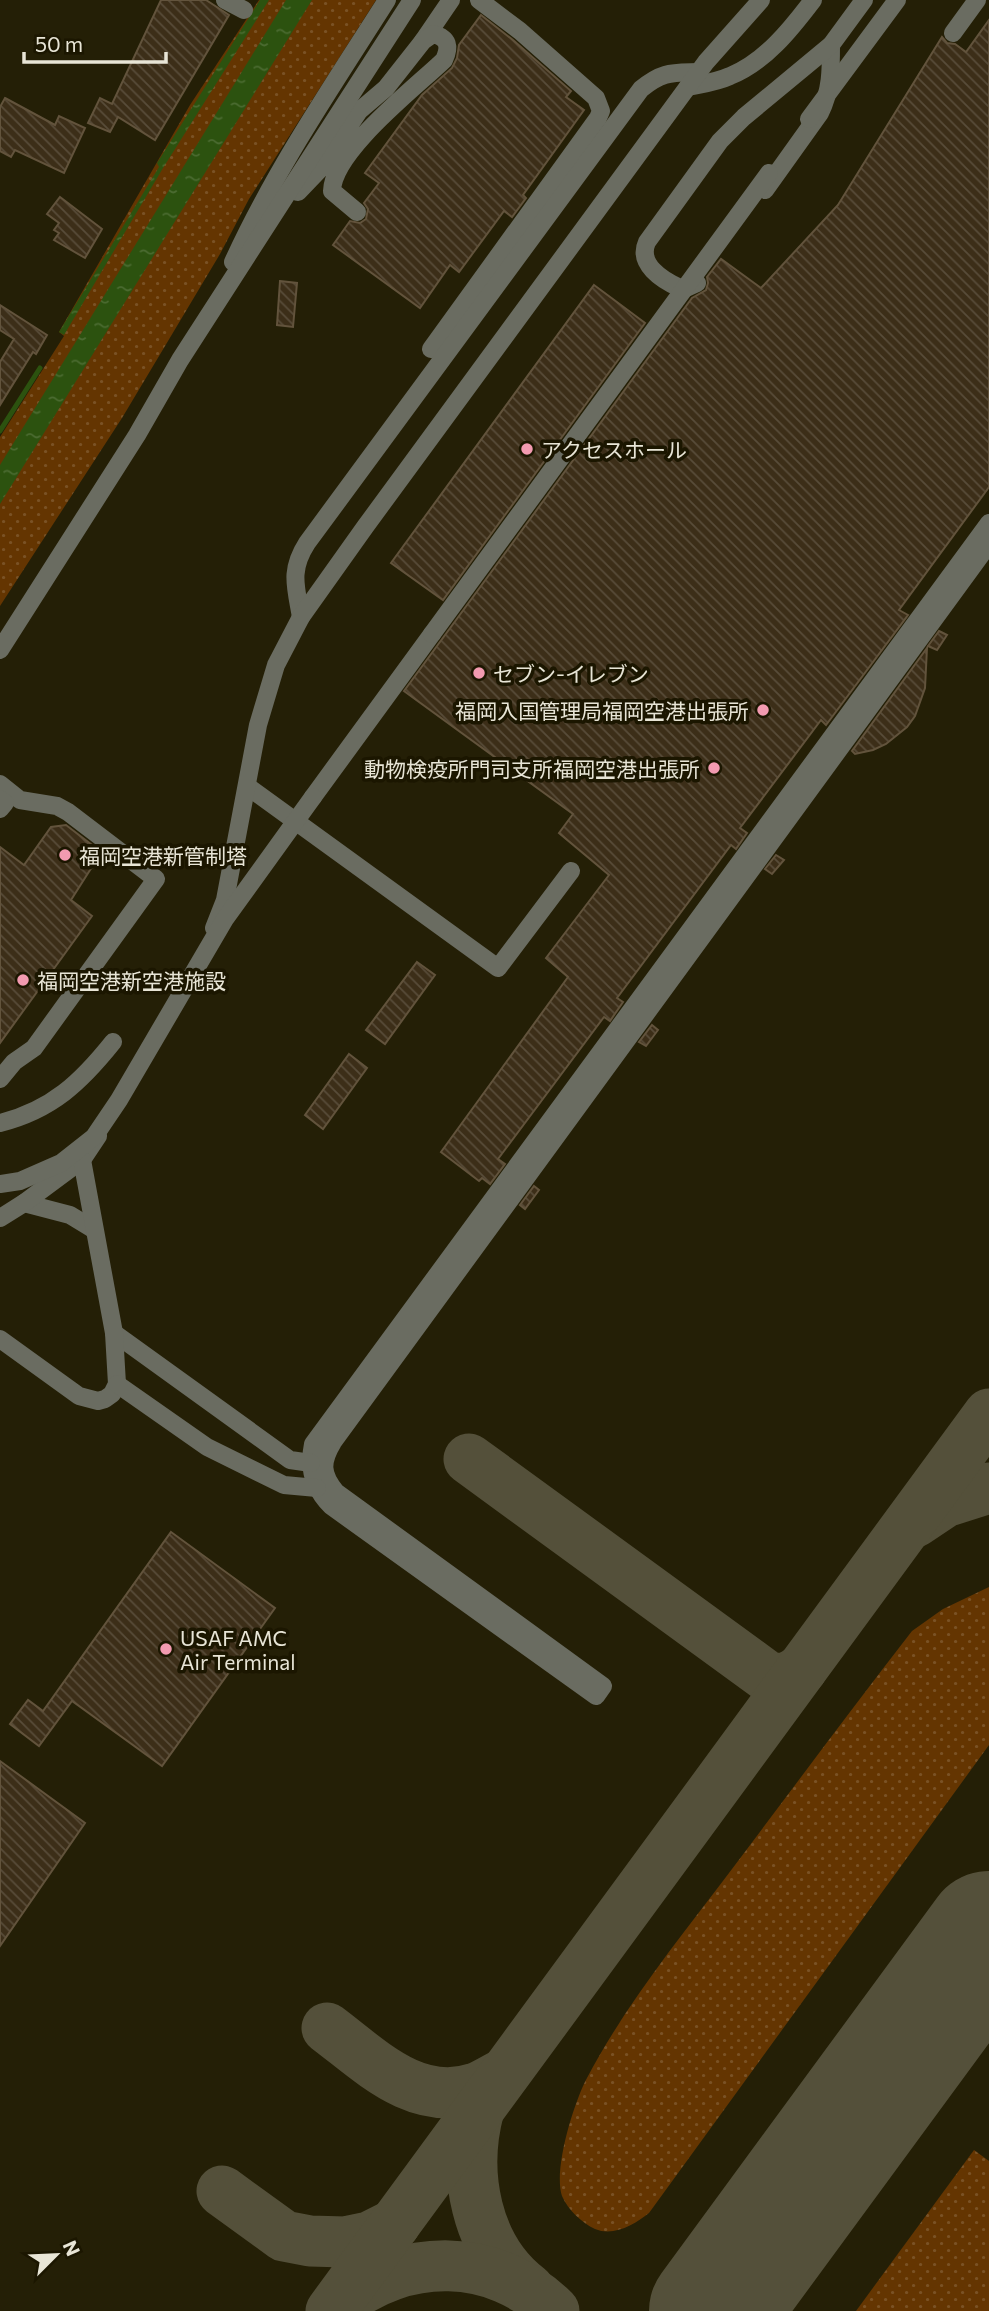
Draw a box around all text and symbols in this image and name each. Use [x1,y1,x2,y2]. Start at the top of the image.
scale bar [24,21,166,65]
text: 50 m [35,31,83,56]
place label: アクセスホール [541,437,687,462]
marker: アクセスホール [519,441,535,457]
place label: セブン-イレブン [493,661,649,686]
marker: セブン-イレブン [471,665,487,681]
place label: 福岡入国管理局福岡空港出張所 [455,698,749,723]
marker: 福岡入国管理局福岡空港出張所 [755,702,771,718]
place label: 動物検疫所門司支所福岡空港出張所 [364,756,700,781]
marker: 動物検疫所門司支所福岡空港出張所 [706,760,722,776]
place label: 福岡空港新管制塔 [79,843,247,868]
marker: 福岡空港新管制塔 [57,847,73,863]
place label: 福岡空港新空港施設 [37,968,226,993]
marker: 福岡空港新空港施設 [15,972,31,988]
place label: USAF AMC Air Terminal [180,1625,296,1674]
marker: USAF AMC Air Terminal [158,1641,174,1657]
north arrow [21,2220,91,2290]
text: N [59,2237,85,2259]

